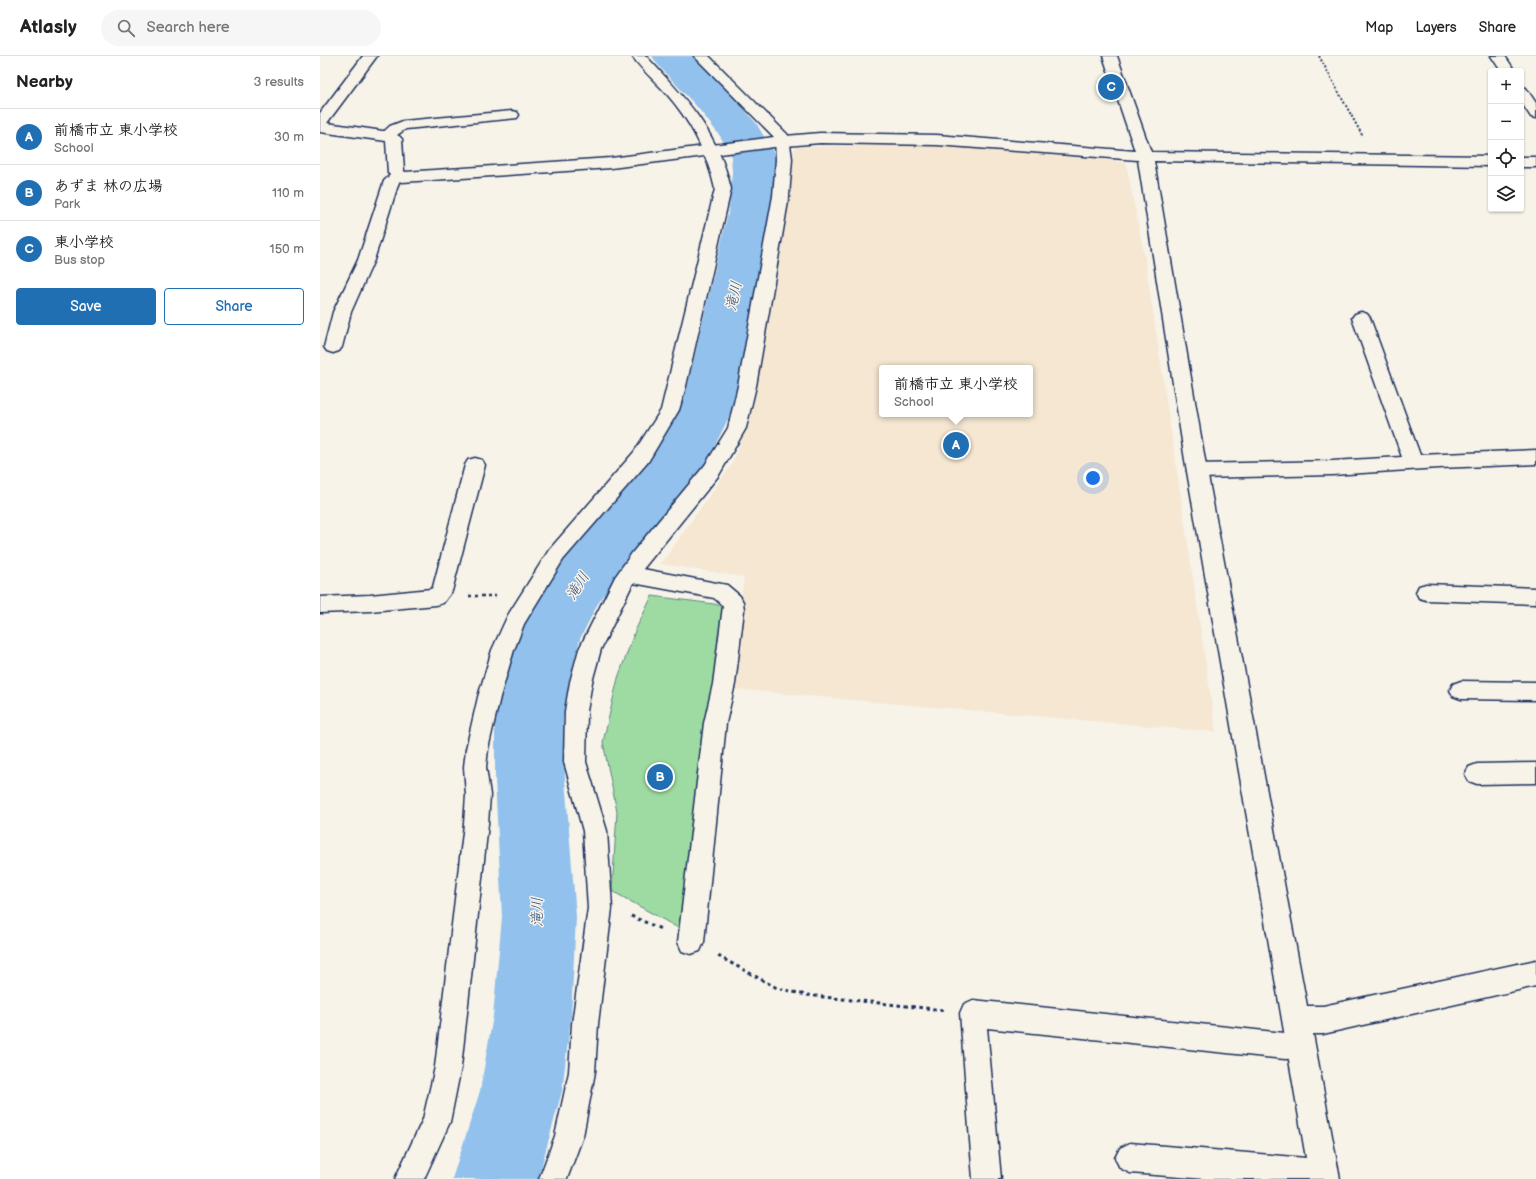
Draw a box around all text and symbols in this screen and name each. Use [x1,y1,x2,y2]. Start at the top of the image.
search box [101,10,381,46]
text: Atlasly [20,16,77,39]
icon: search [115,17,137,39]
text: Search here [147,18,230,37]
text: Map [1365,19,1393,36]
text: Layers [1415,19,1457,36]
text: Share [1479,19,1516,36]
map controls [1488,68,1524,212]
button: + [1488,68,1524,104]
text: Nearby [16,72,73,92]
pin: C [1098,72,1124,102]
text: 3 results [253,74,304,90]
button: − [1488,104,1524,140]
text: 前橋市立 東小学校 [54,121,178,140]
text: A [25,129,33,145]
text: 30 m [274,129,304,145]
text: School [54,140,94,156]
button: locate [1488,140,1524,176]
button: layers [1488,176,1524,212]
text: あずま 林の広場 [54,177,163,196]
text: B [24,185,34,201]
text: 110 m [272,185,304,201]
text: Park [54,196,80,212]
text: 東小学校 [54,233,114,252]
text: C [24,241,34,257]
text: 150 m [270,241,304,257]
text: Bus stop [54,252,105,268]
water label: 滝川 [722,279,746,313]
button: Save [16,288,156,325]
button: Share [164,288,304,325]
popup [879,365,1033,417]
text: 前橋市立 東小学校 [894,375,1018,394]
text: School [894,394,934,410]
pin: A [943,430,969,460]
your location [1083,468,1103,488]
water label: 滝川 [562,568,594,604]
pin: B [647,762,673,792]
water label: 滝川 [528,897,547,927]

